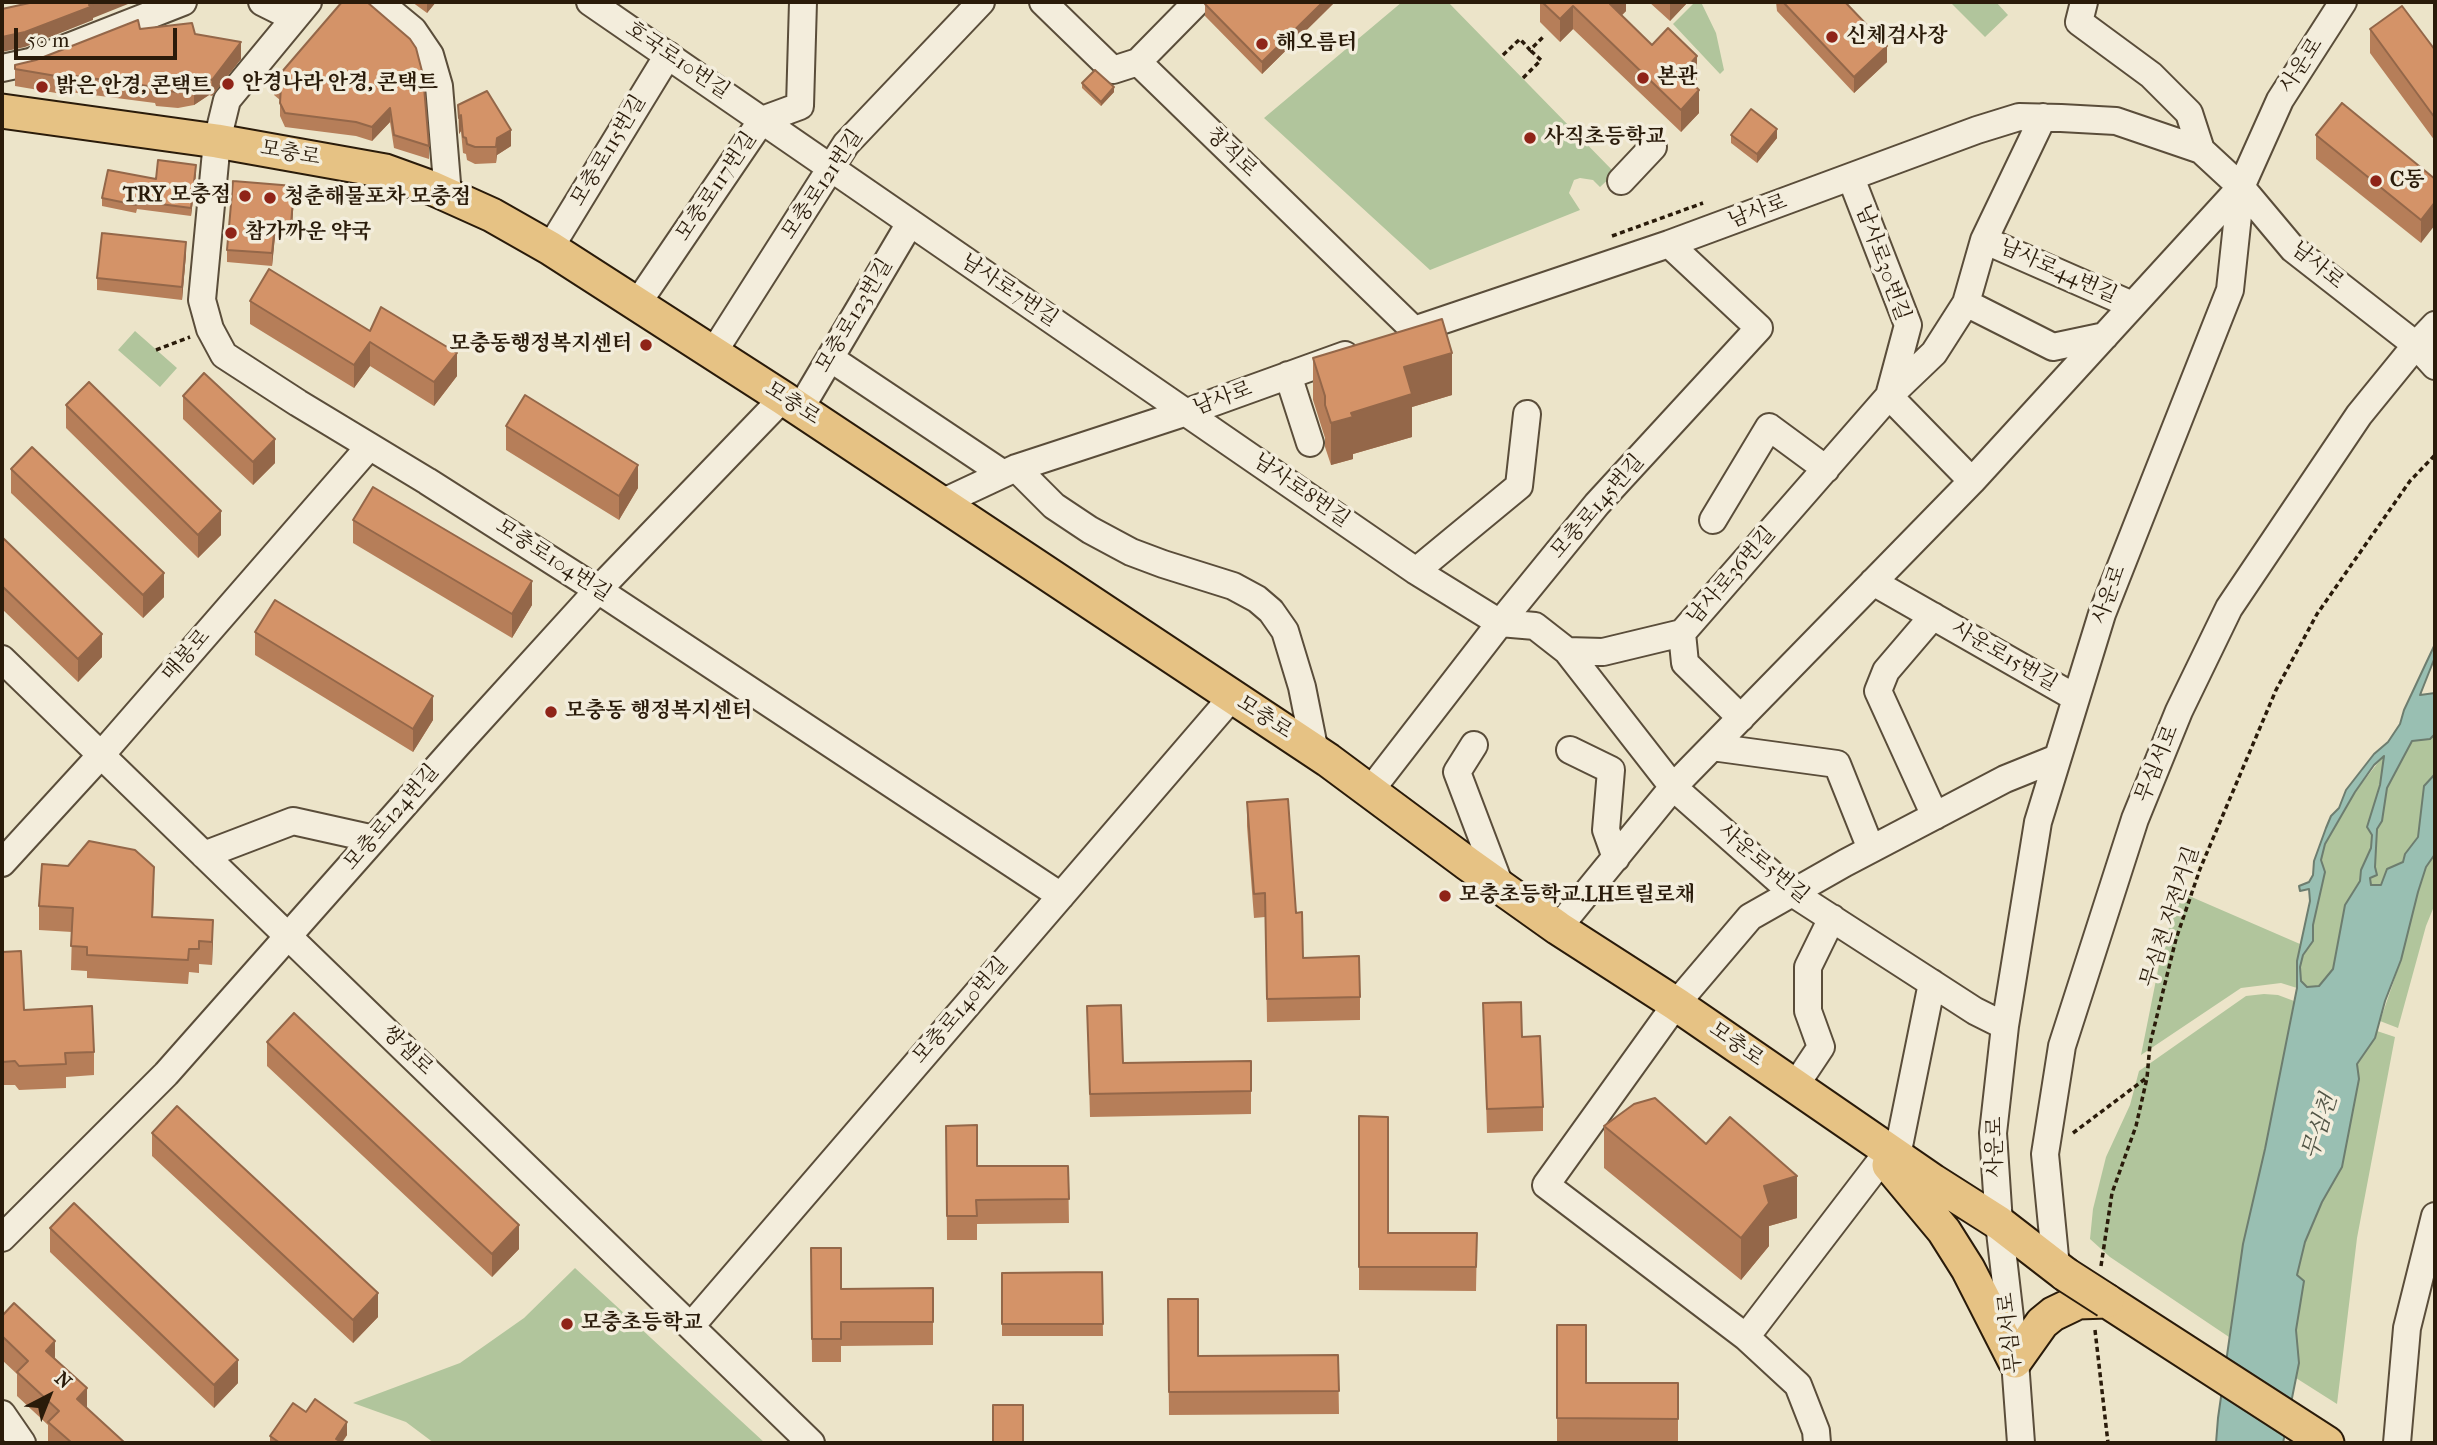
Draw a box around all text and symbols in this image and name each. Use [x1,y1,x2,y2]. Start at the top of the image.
scale bar [18,14,180,58]
street label: 호국로10번길 [620,17,734,105]
place label: 신체검사장 [1846,24,1947,50]
text: 50 m [27,28,70,52]
marker: 신체검사장 [1824,29,1840,45]
place label: 해오름터 [1276,31,1357,57]
street label: 사운로 [2275,34,2329,98]
marker: 해오름터 [1254,36,1270,52]
place label: 본관 [1657,65,1698,91]
marker: 본관 [1635,70,1651,86]
place label: 안경나라 안경, 콘택트 [242,71,438,97]
place label: 밝은 안경, 콘택트 [56,74,211,100]
marker: 안경나라 안경, 콘택트 [220,76,236,92]
marker: 밝은 안경, 콘택트 [34,79,50,95]
street label: 모충로115번길 [566,91,652,211]
street label: 창직로 [1200,123,1262,183]
street label: 모충로121번길 [777,125,869,245]
place label: 사직초등학교 [1544,125,1666,151]
street label: 모충로117번길 [671,127,763,247]
marker: 사직초등학교 [1522,130,1538,146]
street label: 모충로 [258,136,322,172]
place label: C동 [2390,168,2424,194]
marker: C동 [2368,173,2384,189]
place label: TRY 모충점 [123,183,231,209]
place label: 청춘해물포차 모충점 [284,185,471,211]
marker: TRY 모충점 [237,188,253,204]
marker: 청춘해물포차 모충점 [262,190,278,206]
street label: 남사로 [1725,190,1791,234]
street label: 남사로30번길 [1849,202,1915,324]
place label: 참가까운 약국 [245,220,371,246]
marker: 참가까운 약국 [223,225,239,241]
street label: 남사로44번길 [1995,235,2121,309]
street label: 남사로 [2286,237,2348,295]
street label: 남사로7번길 [956,249,1062,333]
street label: 모충로123번길 [811,255,899,377]
place label: 모충동행정복지센터 [449,332,632,358]
marker: 모충동행정복지센터 [638,337,654,353]
street label: 모충로 [760,377,824,431]
street label: 남사로 [1190,377,1256,421]
street label: 남사로8번길 [1248,449,1354,533]
street label: 모충로145번길 [1546,450,1650,564]
street label: 모충로104번길 [491,514,615,608]
street label: 남사로36번길 [1683,522,1781,630]
street label: 사운로 [2088,562,2132,628]
street label: 사운로15번길 [1947,617,2061,697]
street label: 매봉로 [158,625,216,687]
street label: 모충로 [1232,691,1296,745]
place label: 모충동 행정복지센터 [565,699,752,725]
marker: 모충동 행정복지센터 [543,704,559,720]
street label: 무심서로 [2131,722,2185,806]
street label: 모충로124번길 [339,760,445,876]
street label: 사운로5번길 [1713,819,1813,909]
street label: 무심천 자전거길 [2136,843,2206,991]
place label: 모충초등학교.LH트릴로채 [1459,883,1695,909]
marker: 모충초등학교.LH트릴로채 [1437,888,1453,904]
street label: 모충로140번길 [908,953,1014,1069]
street label: 모충로 [1704,1017,1768,1073]
street label: 쌍샘로 [376,1021,438,1081]
water label: 무심천 [2298,1091,2344,1163]
street label: 사운로 [1983,1117,2009,1177]
street label: 무심서로 [1994,1291,2028,1375]
place label: 모충초등학교 [581,1311,703,1337]
marker: 모충초등학교 [559,1316,575,1332]
north arrow [14,1361,84,1431]
text: N [50,1367,76,1393]

